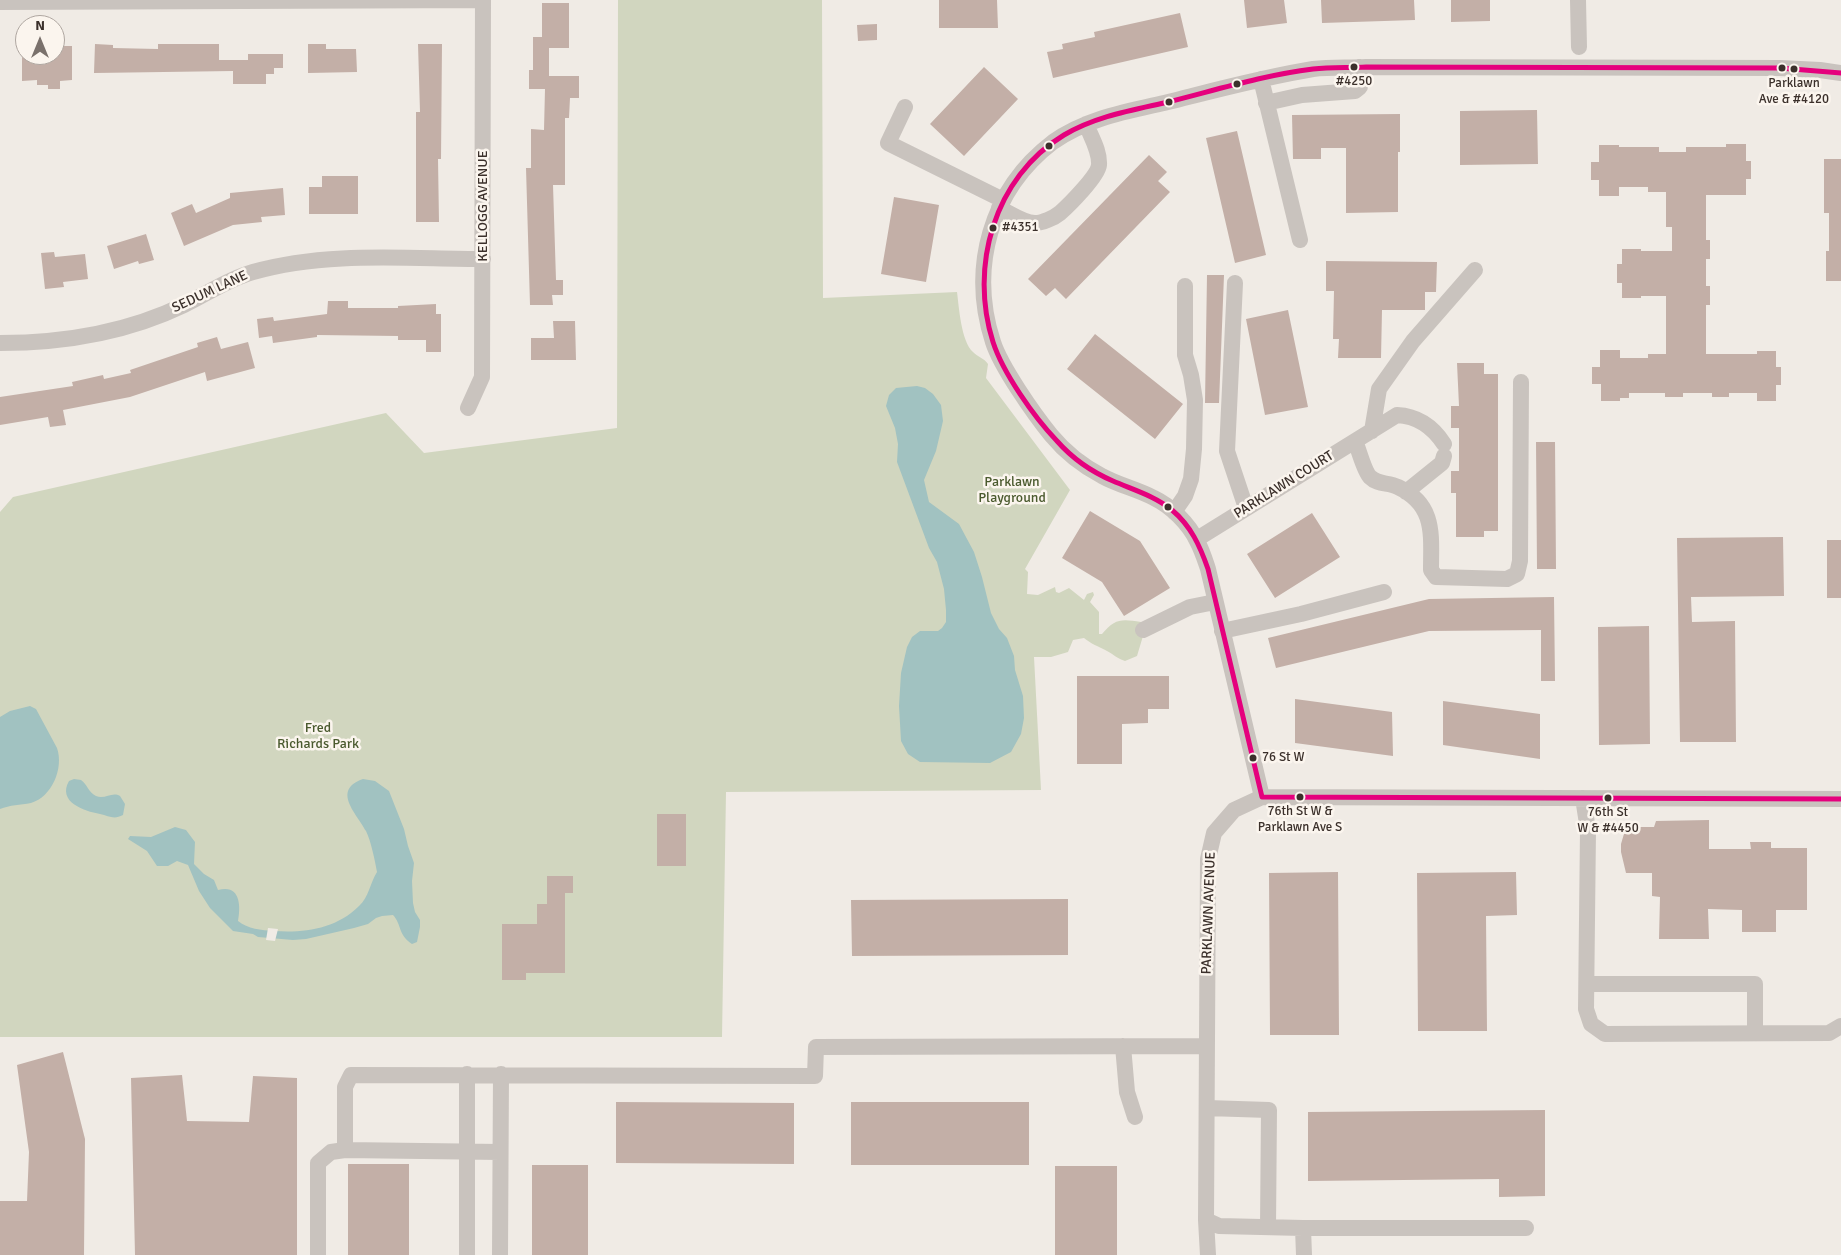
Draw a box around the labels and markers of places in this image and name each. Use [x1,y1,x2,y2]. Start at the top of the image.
marker: #4250 [1349,62,1359,72]
unlabelled marker [1777,63,1787,73]
marker: Parklawn Ave & #4120 [1789,64,1799,74]
place label: #4250 [1336,74,1372,90]
place label: Parklawn Ave & #4120 [1759,76,1829,107]
unlabelled marker [1232,79,1242,89]
unlabelled marker [1164,97,1174,107]
unlabelled marker [1044,141,1054,151]
place label: #4351 [1002,220,1038,236]
marker: #4351 [988,223,998,233]
unlabelled marker [1163,502,1173,512]
place label: 76 St W [1262,750,1305,766]
marker: 76 St W [1248,753,1258,763]
marker: 76th St W & Parklawn Ave S [1295,792,1305,802]
marker: 76th St W & #4450 [1603,793,1613,803]
place label: 76th St W & Parklawn Ave S [1258,804,1342,835]
place label: 76th St W & #4450 [1577,805,1639,836]

